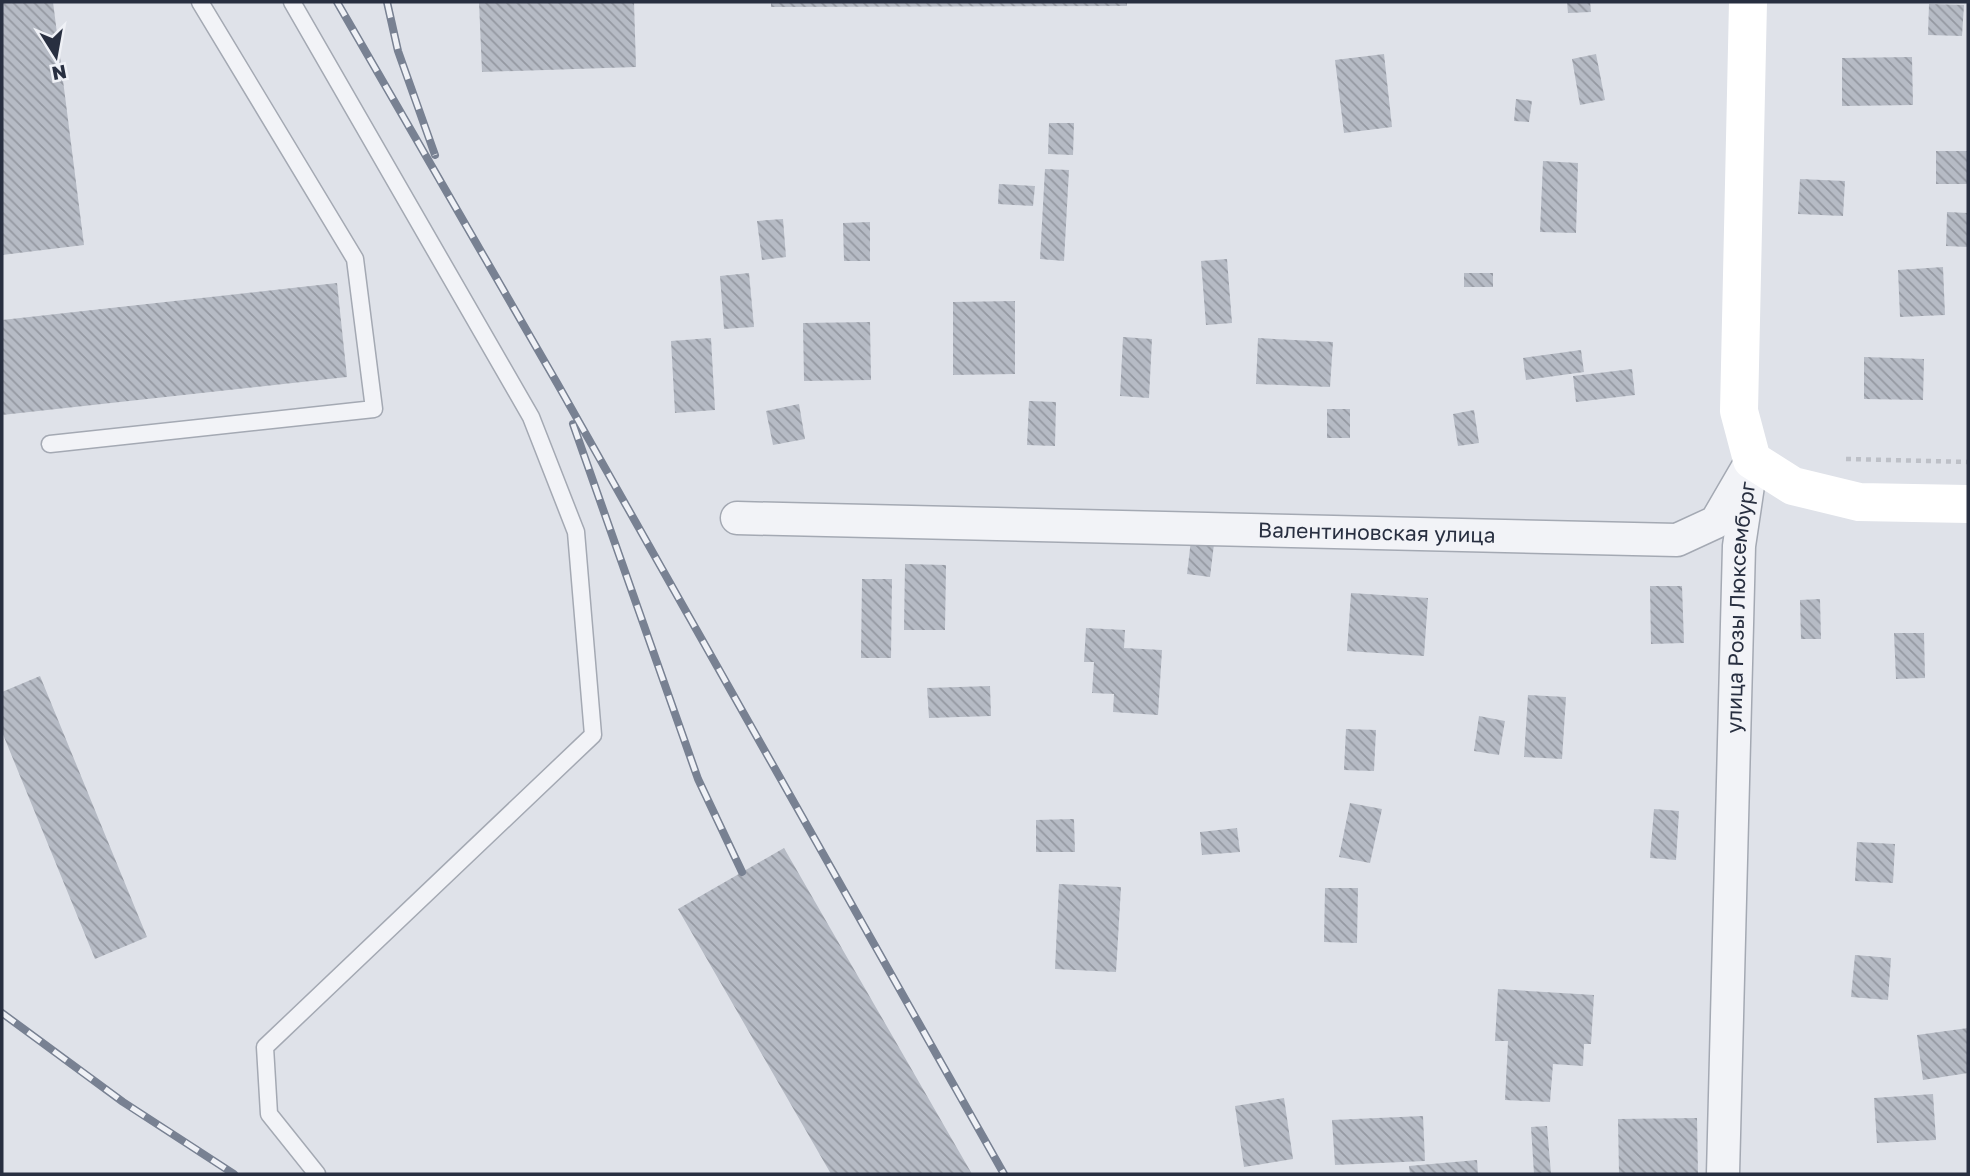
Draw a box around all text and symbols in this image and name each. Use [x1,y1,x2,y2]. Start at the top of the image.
north arrow [21,21,91,91]
text: N [50,61,69,86]
street label: улица Розы Люксембург [1720,479,1761,734]
street label: Валентиновская улица [1258,516,1496,548]

